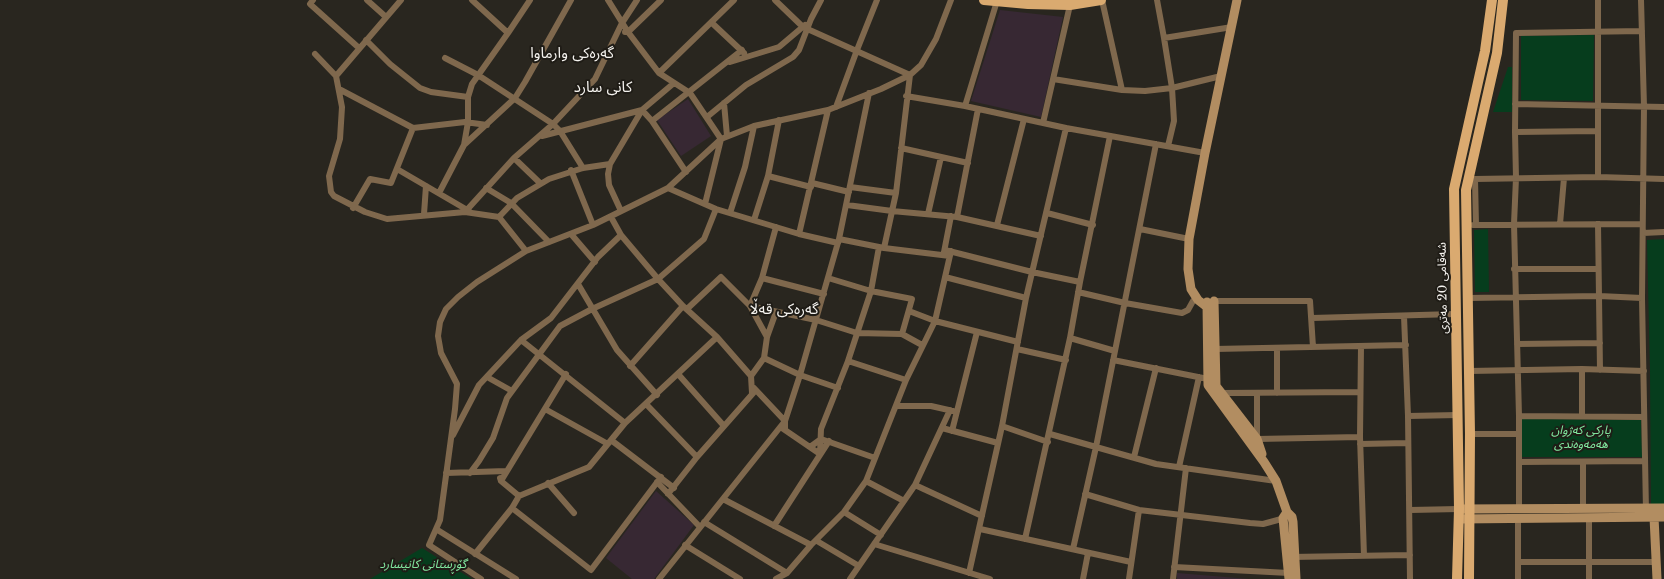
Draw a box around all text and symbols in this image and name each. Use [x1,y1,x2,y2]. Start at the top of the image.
district label: گەرەکی وارماوا [530,45,614,63]
district label: کانی سارد [574,79,632,97]
street label: شەقامی 20 مەتری [1435,242,1451,334]
district label: گەرەکی قەڵا [750,301,818,319]
park label: پارکی کەژوان هەمەوەندی [1551,424,1611,452]
park label: گۆڕستانی کانیسارد [380,558,466,572]

